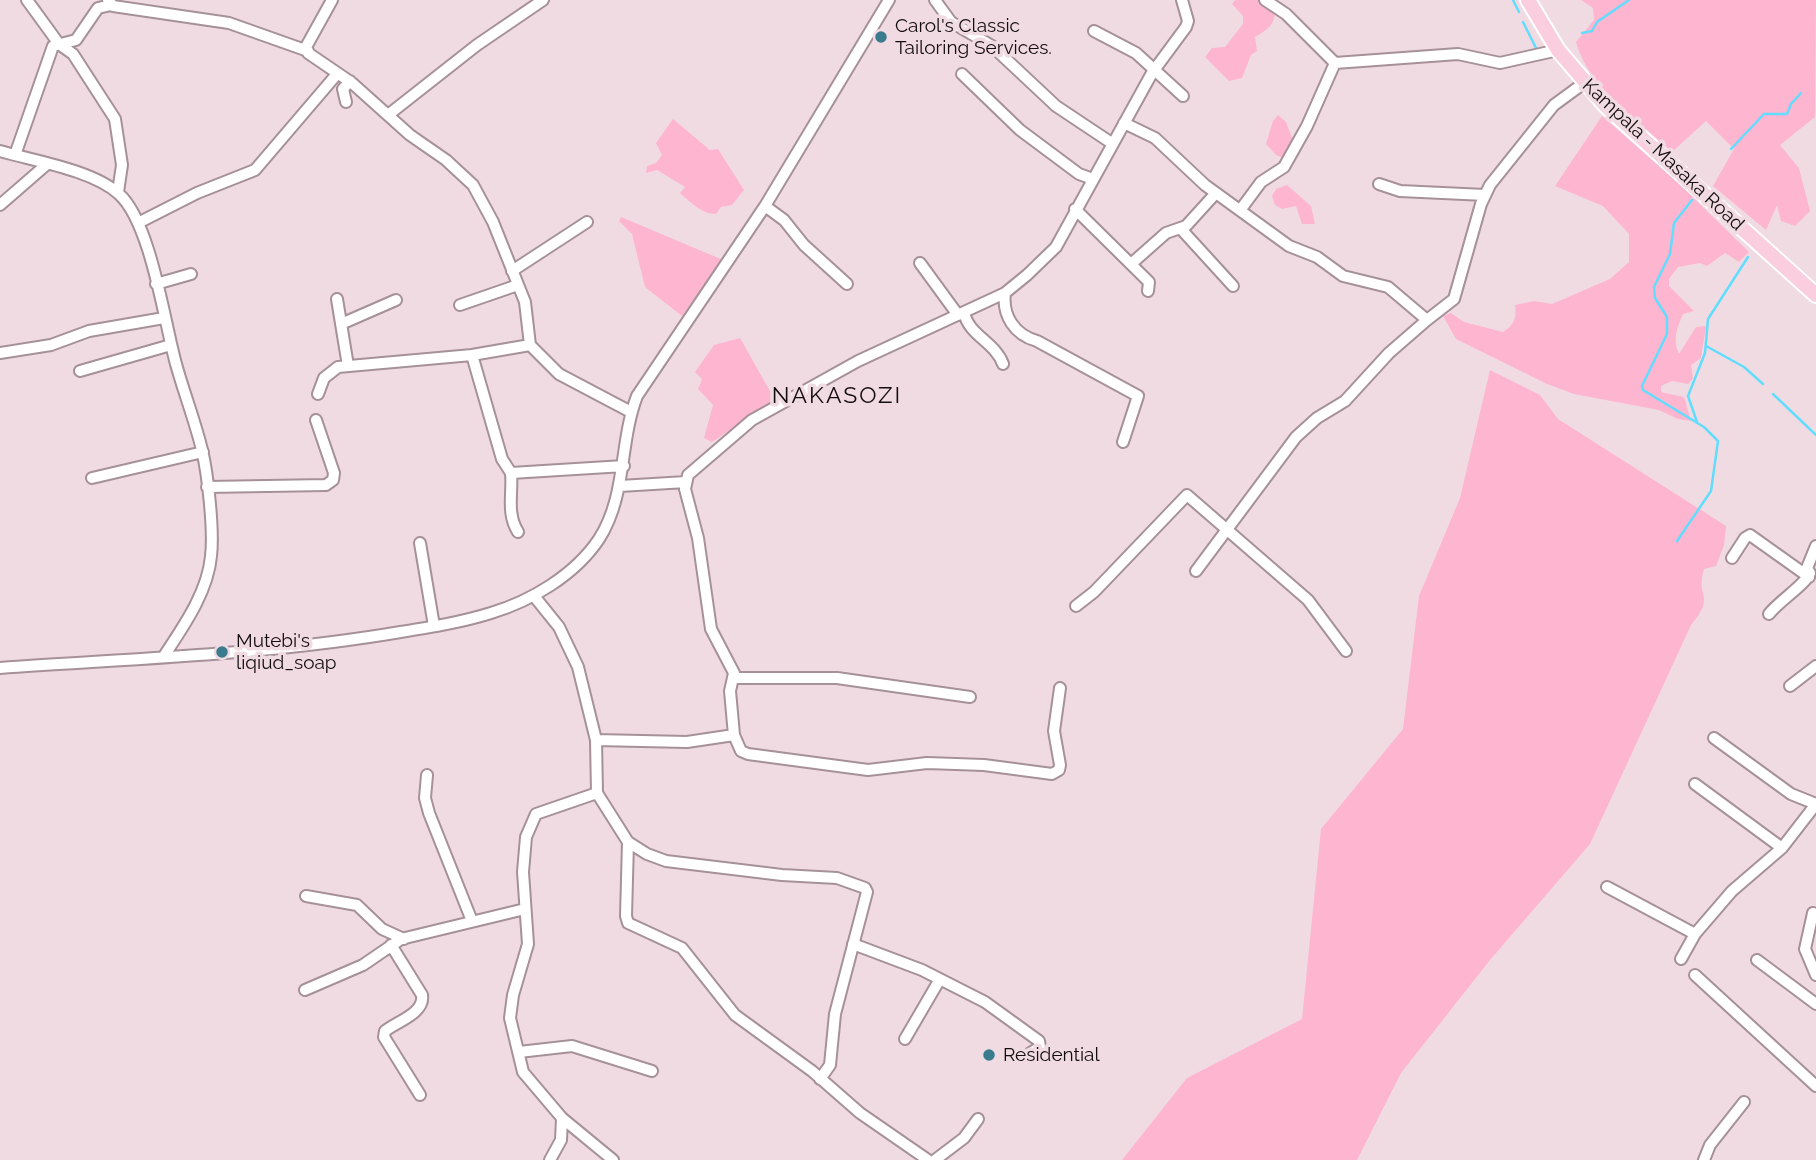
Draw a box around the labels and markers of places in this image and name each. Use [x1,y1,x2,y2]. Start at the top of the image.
place label: Carol's Classic Tailoring Services. [895,15,1052,59]
marker: Carol's Classic Tailoring Services. [873,29,889,45]
place label: Mutebi's liqiud_soap [236,630,337,674]
marker: Mutebi's liqiud_soap [214,644,230,660]
place label: Residential [1003,1044,1100,1066]
marker: Residential [981,1047,997,1063]

